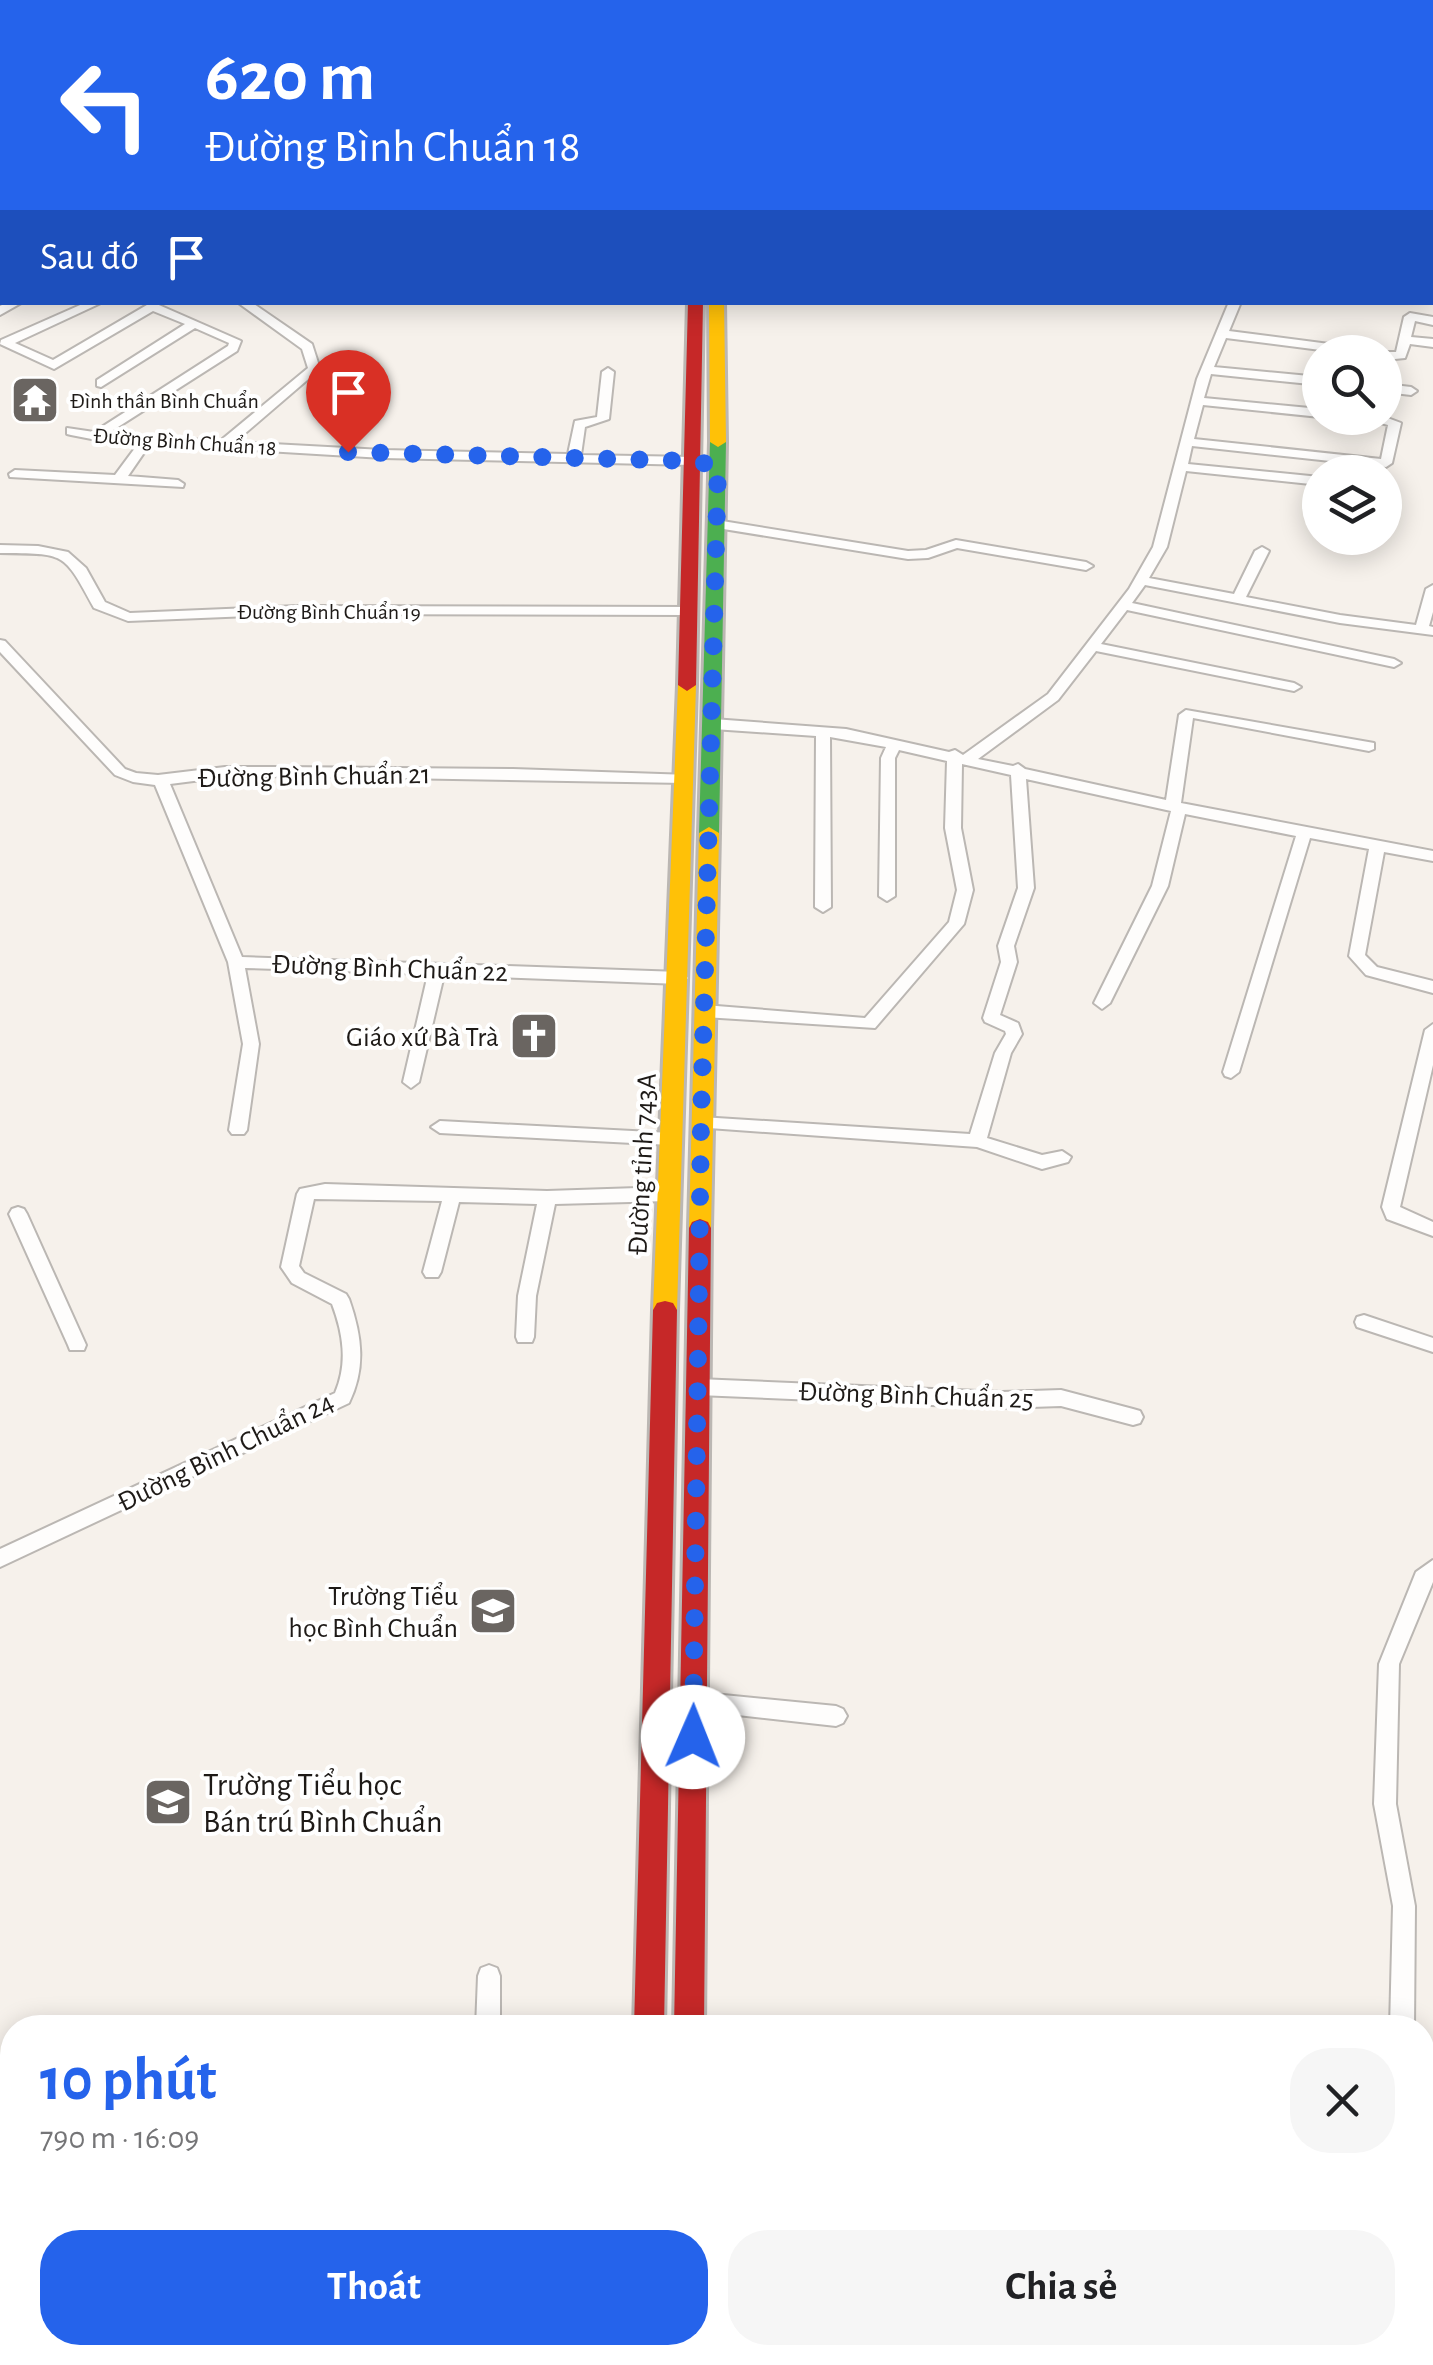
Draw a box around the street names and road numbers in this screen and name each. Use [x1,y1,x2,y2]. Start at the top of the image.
street label: Đường Bình Chuẩn 18 [93,425,277,459]
street label: Đường Bình Chuẩn 19 [237,601,421,623]
street label: Đường Bình Chuẩn 21 [197,760,431,793]
street label: Đường Bình Chuẩn 22 [271,950,508,987]
street label: Đường tỉnh 743A [624,1072,662,1256]
street label: Đường Bình Chuẩn 25 [798,1377,1034,1414]
street label: Đường Bình Chuẩn 24 [113,1387,338,1517]

